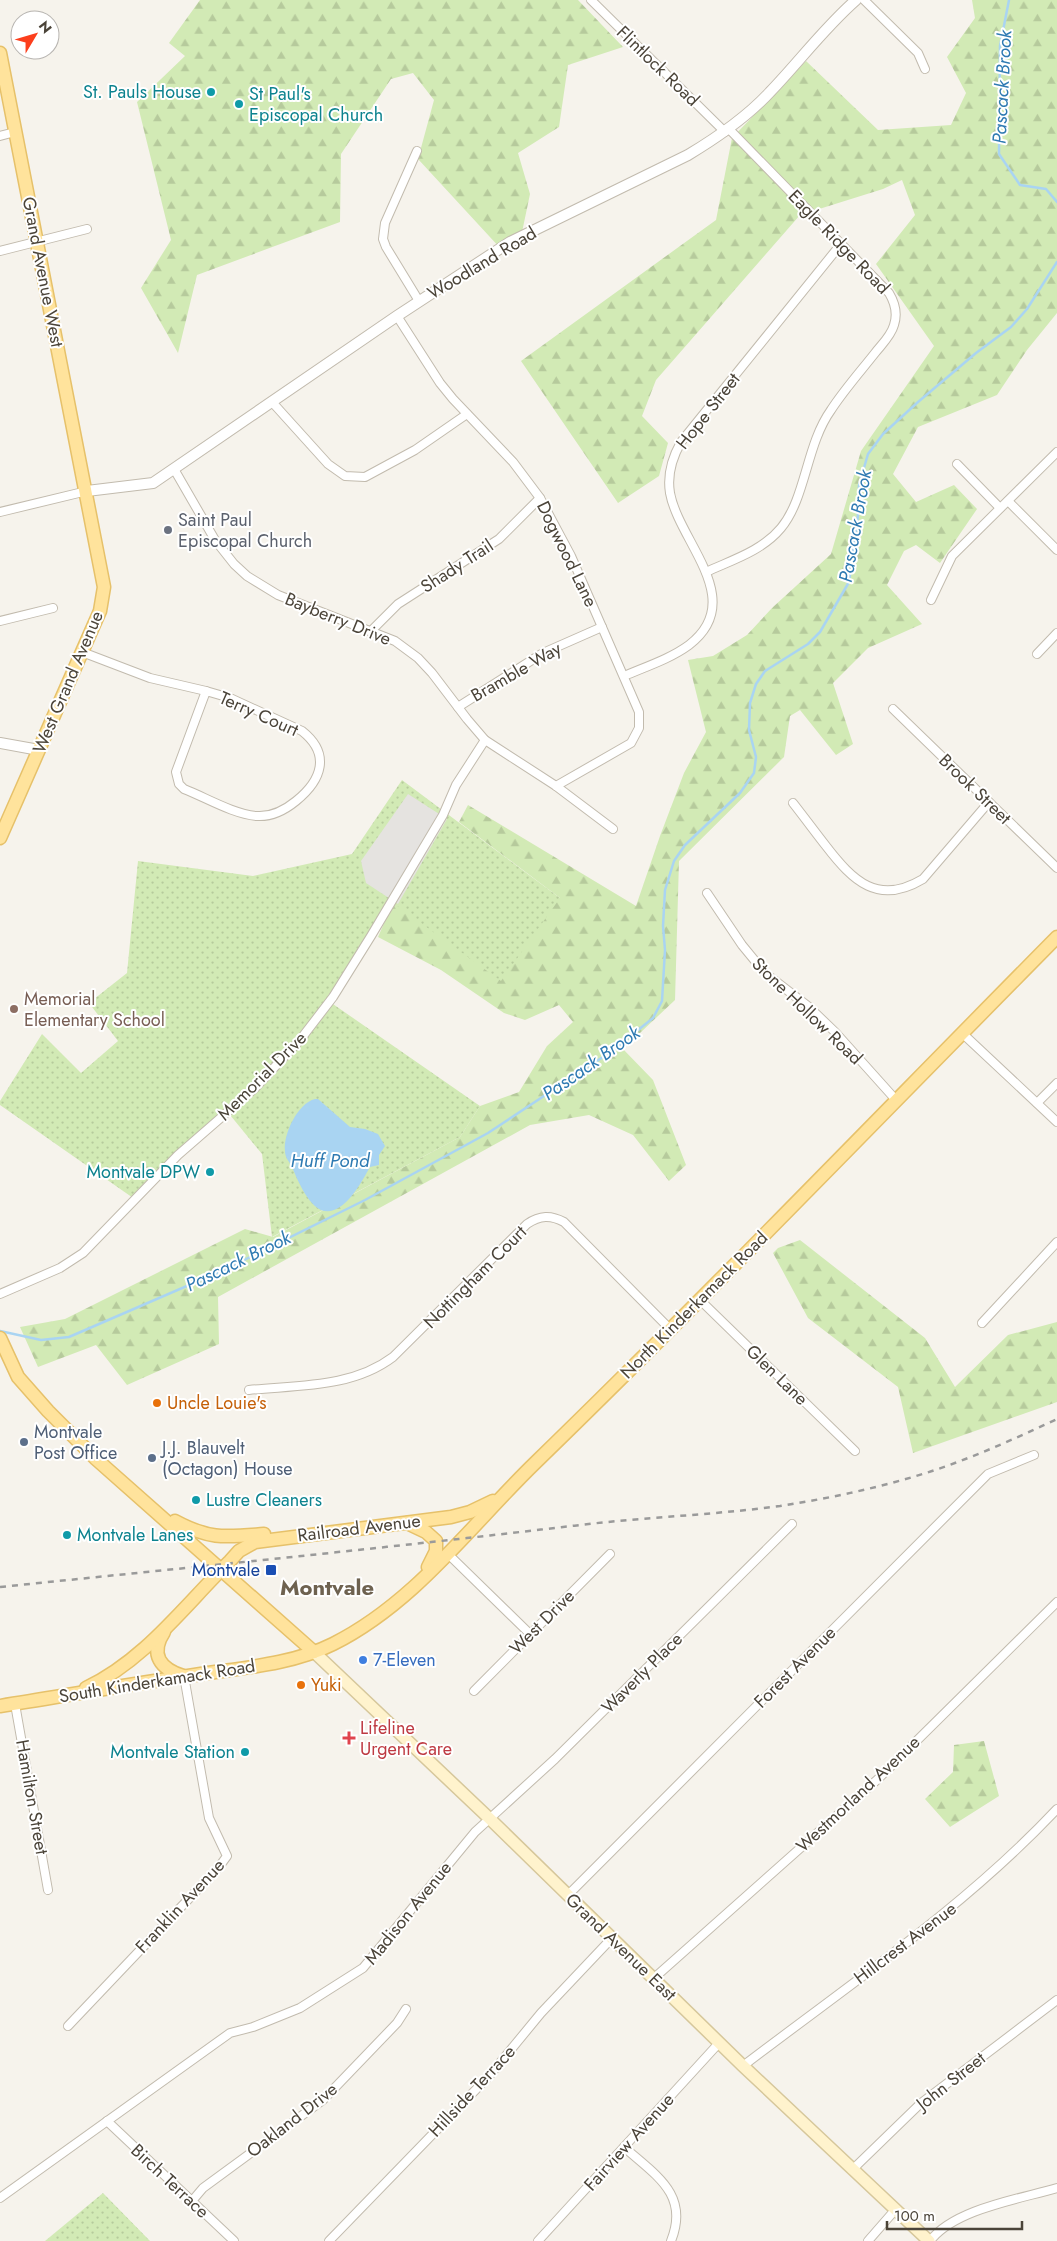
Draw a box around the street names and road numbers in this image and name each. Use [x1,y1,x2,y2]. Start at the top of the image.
street label: Flintlock Road [611,20,705,112]
street label: Eagle Ridge Road [782,184,896,300]
street label: Grand Avenue West [16,195,70,350]
street label: Woodland Road [423,220,541,306]
street label: Hope Street [670,367,747,455]
street label: Dogwood Lane [530,497,604,611]
street label: Shady Trail [415,533,499,599]
street label: Bayberry Drive [281,586,395,652]
street label: West Grand Avenue [26,607,110,757]
street label: Bramble Way [466,636,566,708]
street label: Terry Court [215,685,303,743]
street label: Brook Street [933,748,1018,831]
street label: Stone Hollow Road [746,951,868,1071]
street label: Memorial Drive [212,1026,312,1126]
street label: Nottingham Court [418,1219,533,1334]
street label: North Kinderkamack Road [614,1225,774,1385]
street label: Glen Lane [740,1339,814,1411]
street label: Railroad Avenue [296,1508,422,1548]
street label: West Drive [504,1584,580,1660]
street label: Forest Avenue [748,1620,842,1714]
street label: Waverly Place [595,1626,689,1720]
street label: South Kinderkamack Road [57,1653,257,1709]
street label: Westmorland Avenue [790,1730,926,1858]
street label: Hamilton Street [9,1737,55,1857]
street label: Franklin Avenue [129,1853,231,1959]
street label: Madison Avenue [358,1856,458,1970]
street label: Grand Avenue East [560,1887,683,2007]
street label: Hillcrest Avenue [848,1896,962,1990]
street label: Hillside Terrace [422,2039,522,2143]
street label: John Street [909,2045,992,2118]
street label: Oakland Drive [241,2076,343,2164]
street label: Fairview Avenue [578,2087,680,2197]
street label: Birch Terrace [125,2138,215,2224]

